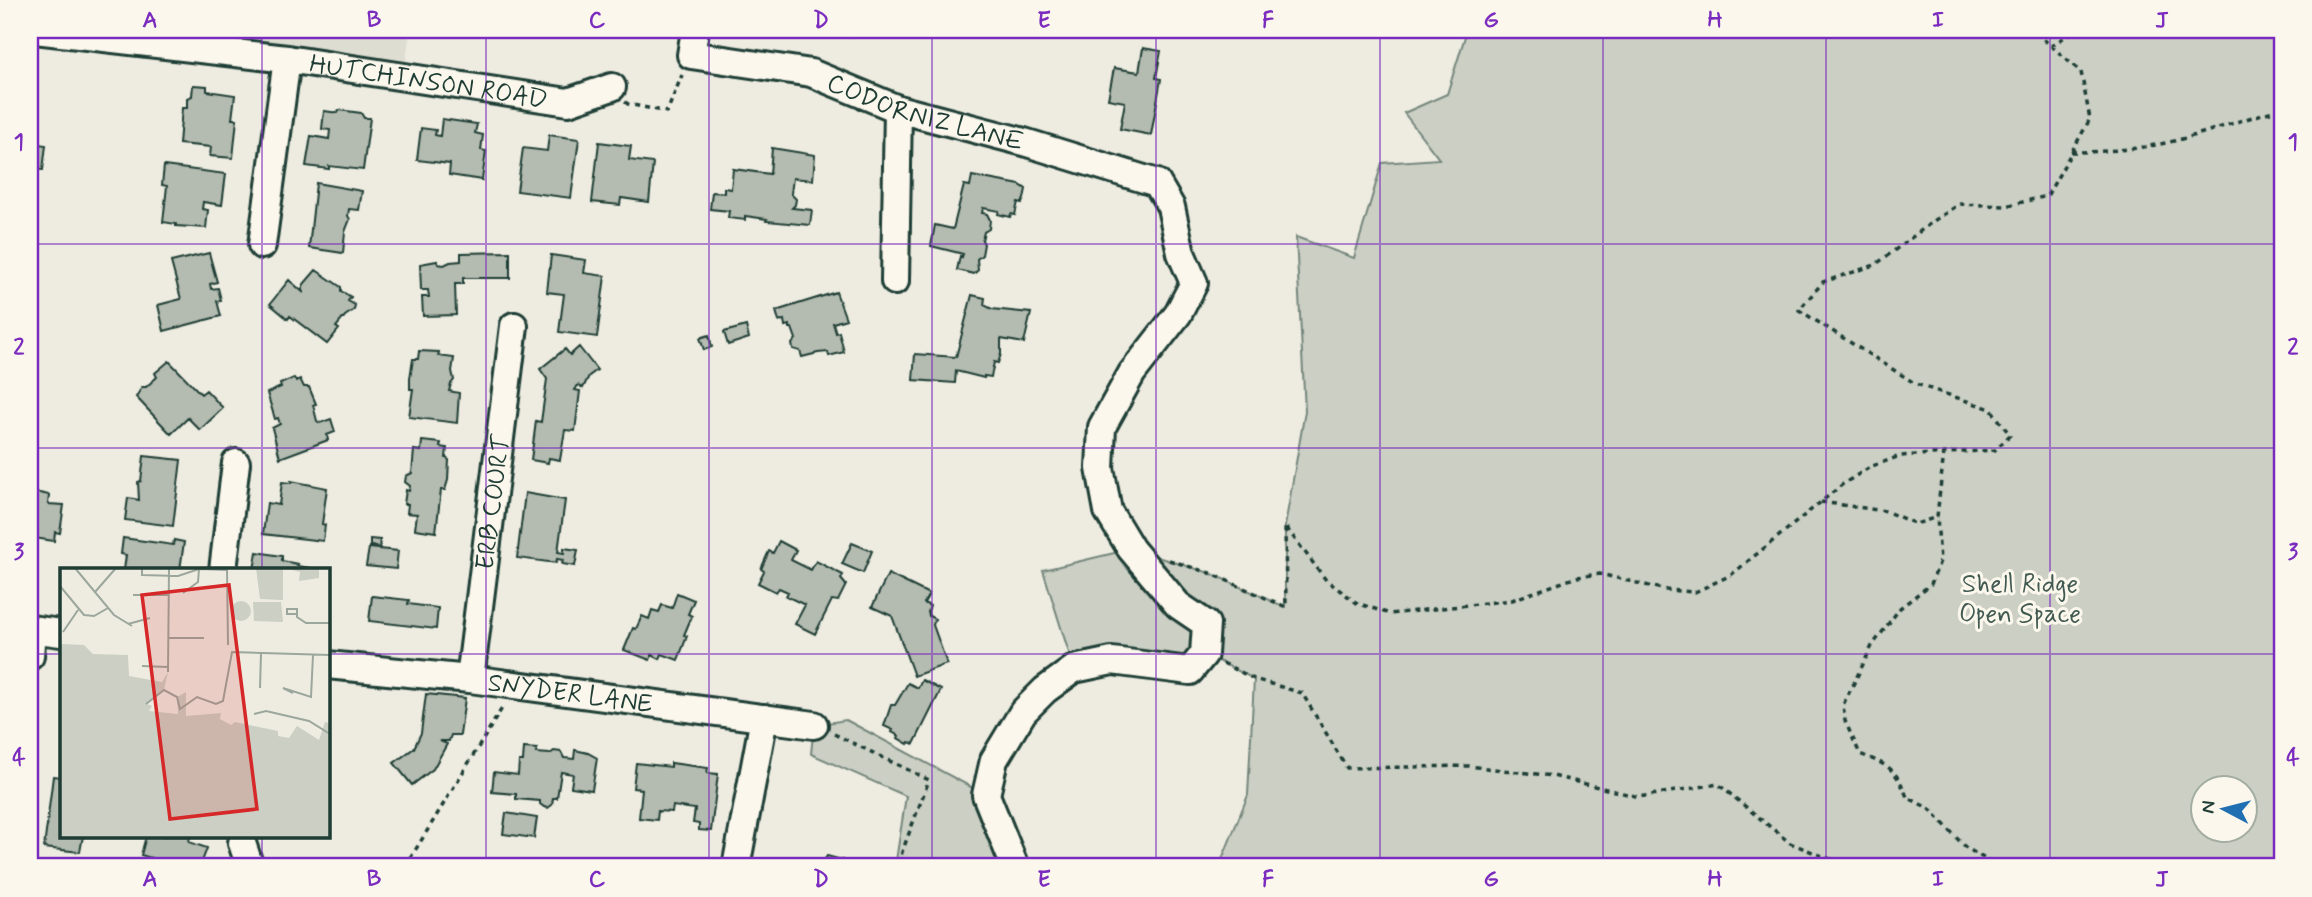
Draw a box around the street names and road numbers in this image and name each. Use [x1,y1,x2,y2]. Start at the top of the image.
street label: HUTCHINSON ROAD [307,48,550,118]
street label: CODORNIZ LANE [821,66,1027,160]
street label: ERB COURT [469,432,519,572]
street label: SNYDER LANE [486,667,655,722]

